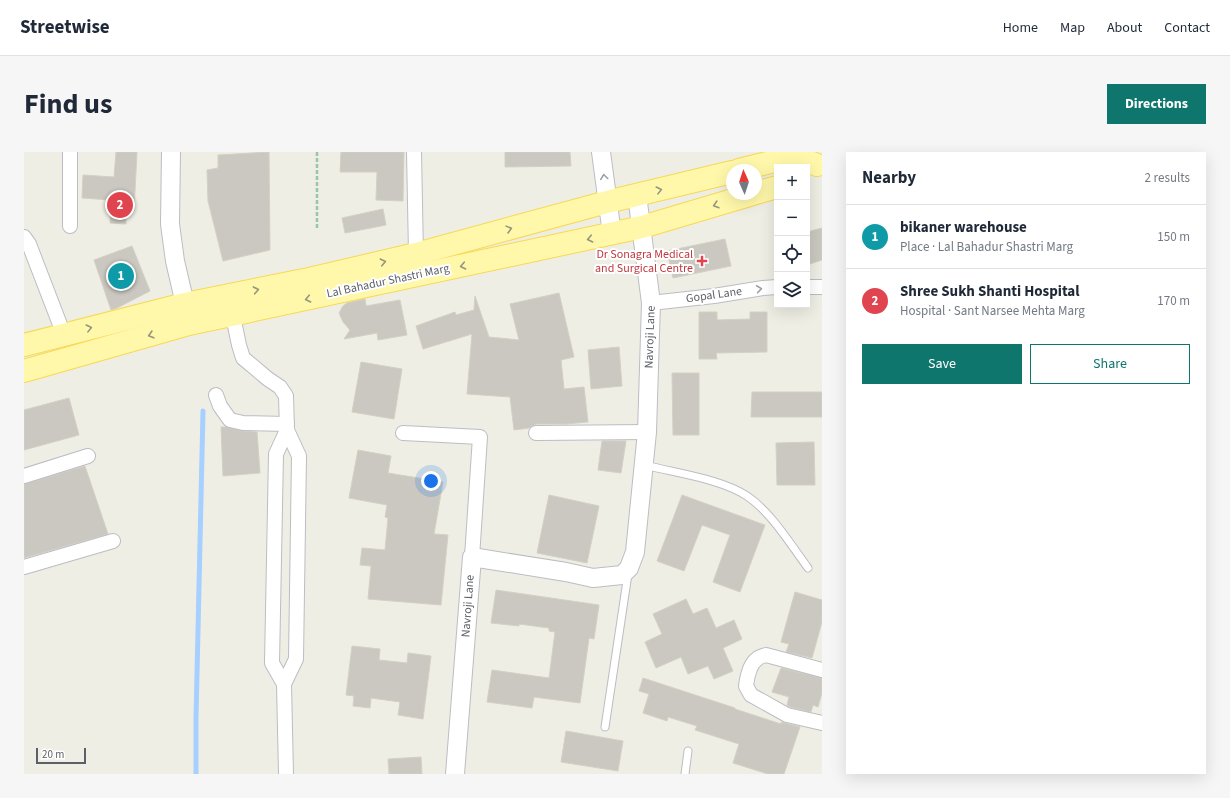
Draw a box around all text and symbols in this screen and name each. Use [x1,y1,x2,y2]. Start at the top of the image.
text: Streetwise [20,14,110,41]
text: Home [1003,18,1038,38]
text: Map [1060,18,1085,38]
text: About [1107,18,1142,38]
text: Contact [1164,18,1210,38]
text: Find us [24,84,112,124]
button: Directions [1107,84,1206,124]
north arrow [726,164,762,200]
map controls [774,164,810,308]
button: + [774,164,810,200]
text: Nearby [862,166,916,190]
text: 2 results [1145,169,1190,187]
one-way arrow [600,174,609,180]
one-way arrow [656,186,662,194]
pin: 2 [107,190,133,220]
one-way arrow [713,200,720,209]
button: − [774,200,810,236]
text: bikaner warehouse [900,217,1027,238]
one-way arrow [505,225,512,234]
text: 1 [872,228,878,246]
text: 150 m [1157,228,1190,246]
one-way arrow [587,234,593,242]
button: locate [774,236,810,272]
text: Place · Lal Bahadur Shastri Marg [900,238,1073,256]
place label: Dr Sonagra Medical and Surgical Centre [595,246,693,277]
marker: Dr Sonagra Medical and Surgical Centre [696,255,708,267]
one-way arrow [380,258,387,266]
street label: Lal Bahadur Shastri Marg [325,260,451,302]
pin: 1 [108,261,134,291]
one-way arrow [459,261,466,269]
button: layers [774,272,810,308]
text: Shree Sukh Shanti Hospital [900,281,1080,302]
street label: Gopal Lane [685,283,743,307]
one-way arrow [756,285,762,294]
one-way arrow [253,286,260,294]
text: 2 [872,292,878,310]
text: 170 m [1157,292,1190,310]
one-way arrow [305,294,311,302]
text: Hospital · Sant Narsee Mehta Marg [900,302,1085,320]
street label: Navroji Lane [640,305,660,369]
one-way arrow [86,325,92,333]
one-way arrow [148,330,155,339]
button: Save [862,344,1022,384]
button: Share [1030,344,1190,384]
your location [421,471,441,491]
street label: Navroji Lane [457,574,479,638]
scale bar [36,746,86,765]
text: 20 m [42,747,64,762]

